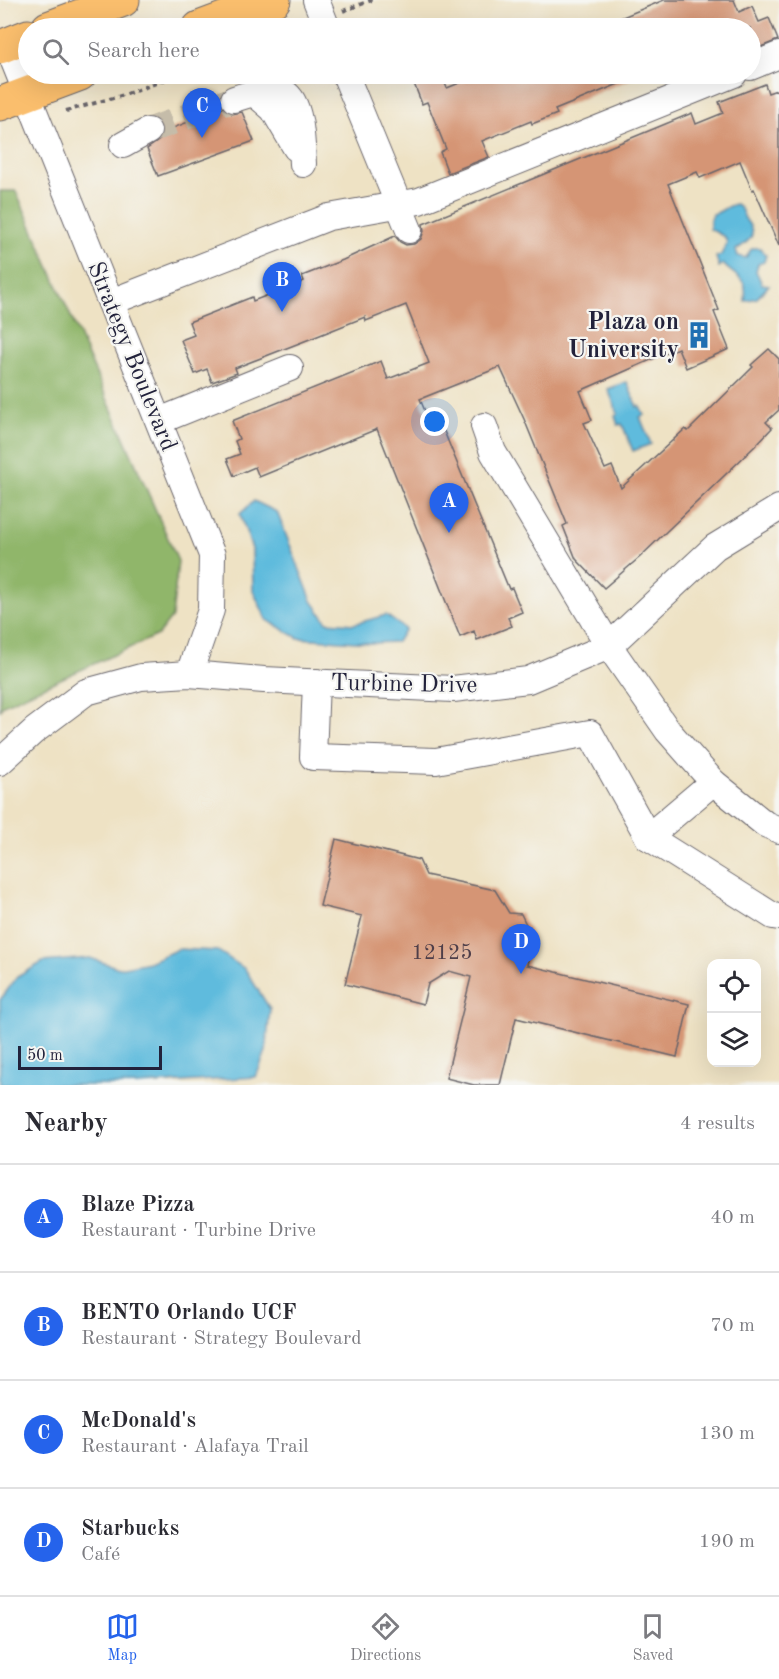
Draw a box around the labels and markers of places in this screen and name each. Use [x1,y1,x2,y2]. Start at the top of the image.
pin: C [182,88,222,138]
pin: B [262,262,302,312]
place label: Plaza on University [568,311,679,363]
building icon: Plaza on University [684,320,714,350]
pin: A [430,484,468,533]
pin: D [502,924,540,974]

